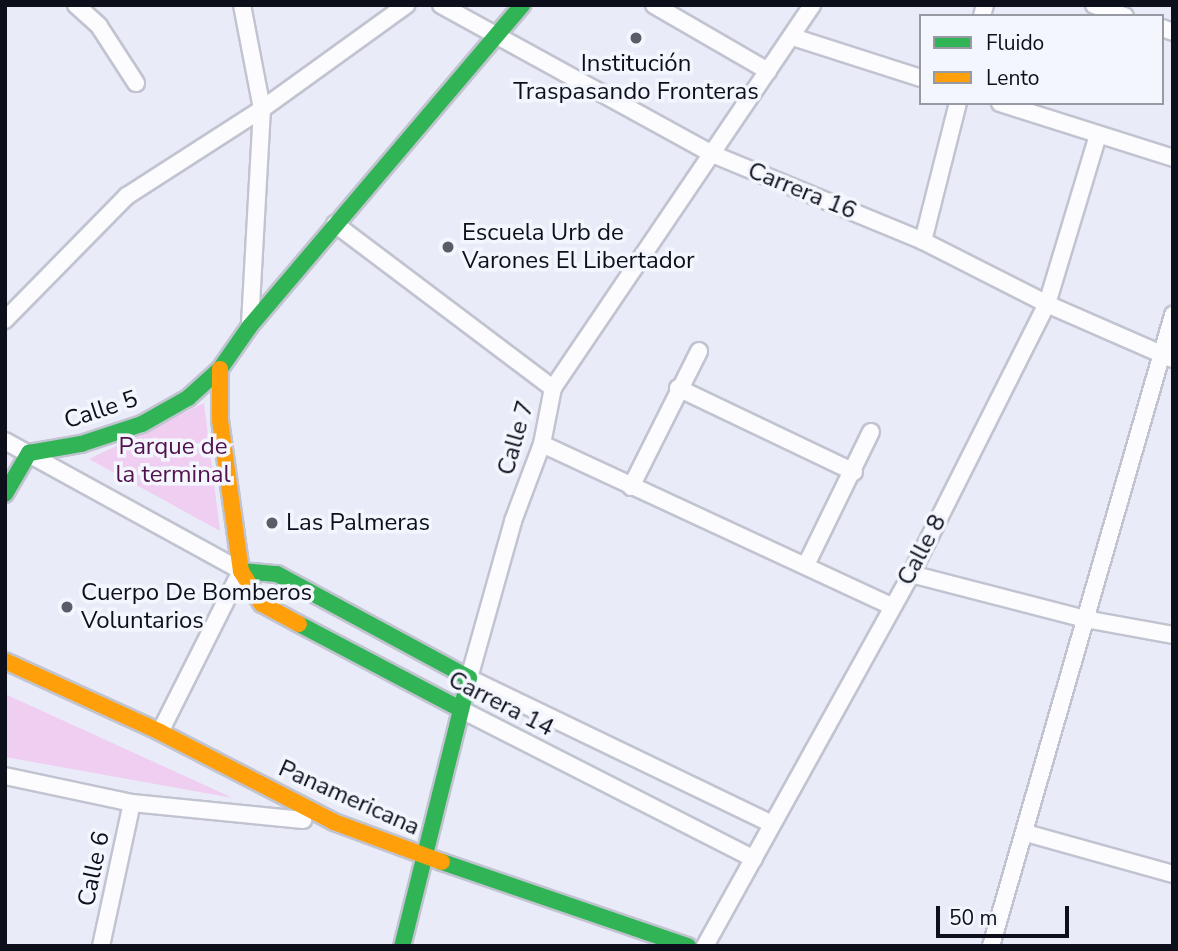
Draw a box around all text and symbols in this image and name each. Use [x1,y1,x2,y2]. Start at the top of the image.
legend [919,14,1164,105]
text: Fluido [986,29,1044,57]
marker: Institución Traspasando Fronteras [628,30,644,46]
place label: Institución Traspasando Fronteras [513,50,759,106]
text: Lento [986,64,1039,92]
street label: Carrera 16 [744,156,860,226]
place label: Escuela Urb de Varones El Libertador [462,219,695,275]
marker: Escuela Urb de Varones El Libertador [440,239,456,255]
street label: Calle 5 [60,385,142,435]
street label: Calle 7 [492,398,540,478]
park label: Parque de la terminal [115,433,231,489]
place label: Las Palmeras [286,509,430,537]
street label: Calle 8 [891,510,953,590]
marker: Las Palmeras [264,515,280,531]
place label: Cuerpo De Bomberos Voluntarios [81,579,312,635]
marker: Cuerpo De Bomberos Voluntarios [59,599,75,615]
street label: Carrera 14 [443,665,559,743]
street label: Panamericana [274,754,424,842]
street label: Calle 6 [72,829,116,909]
scale bar [940,892,1073,936]
text: 50 m [949,904,998,932]

